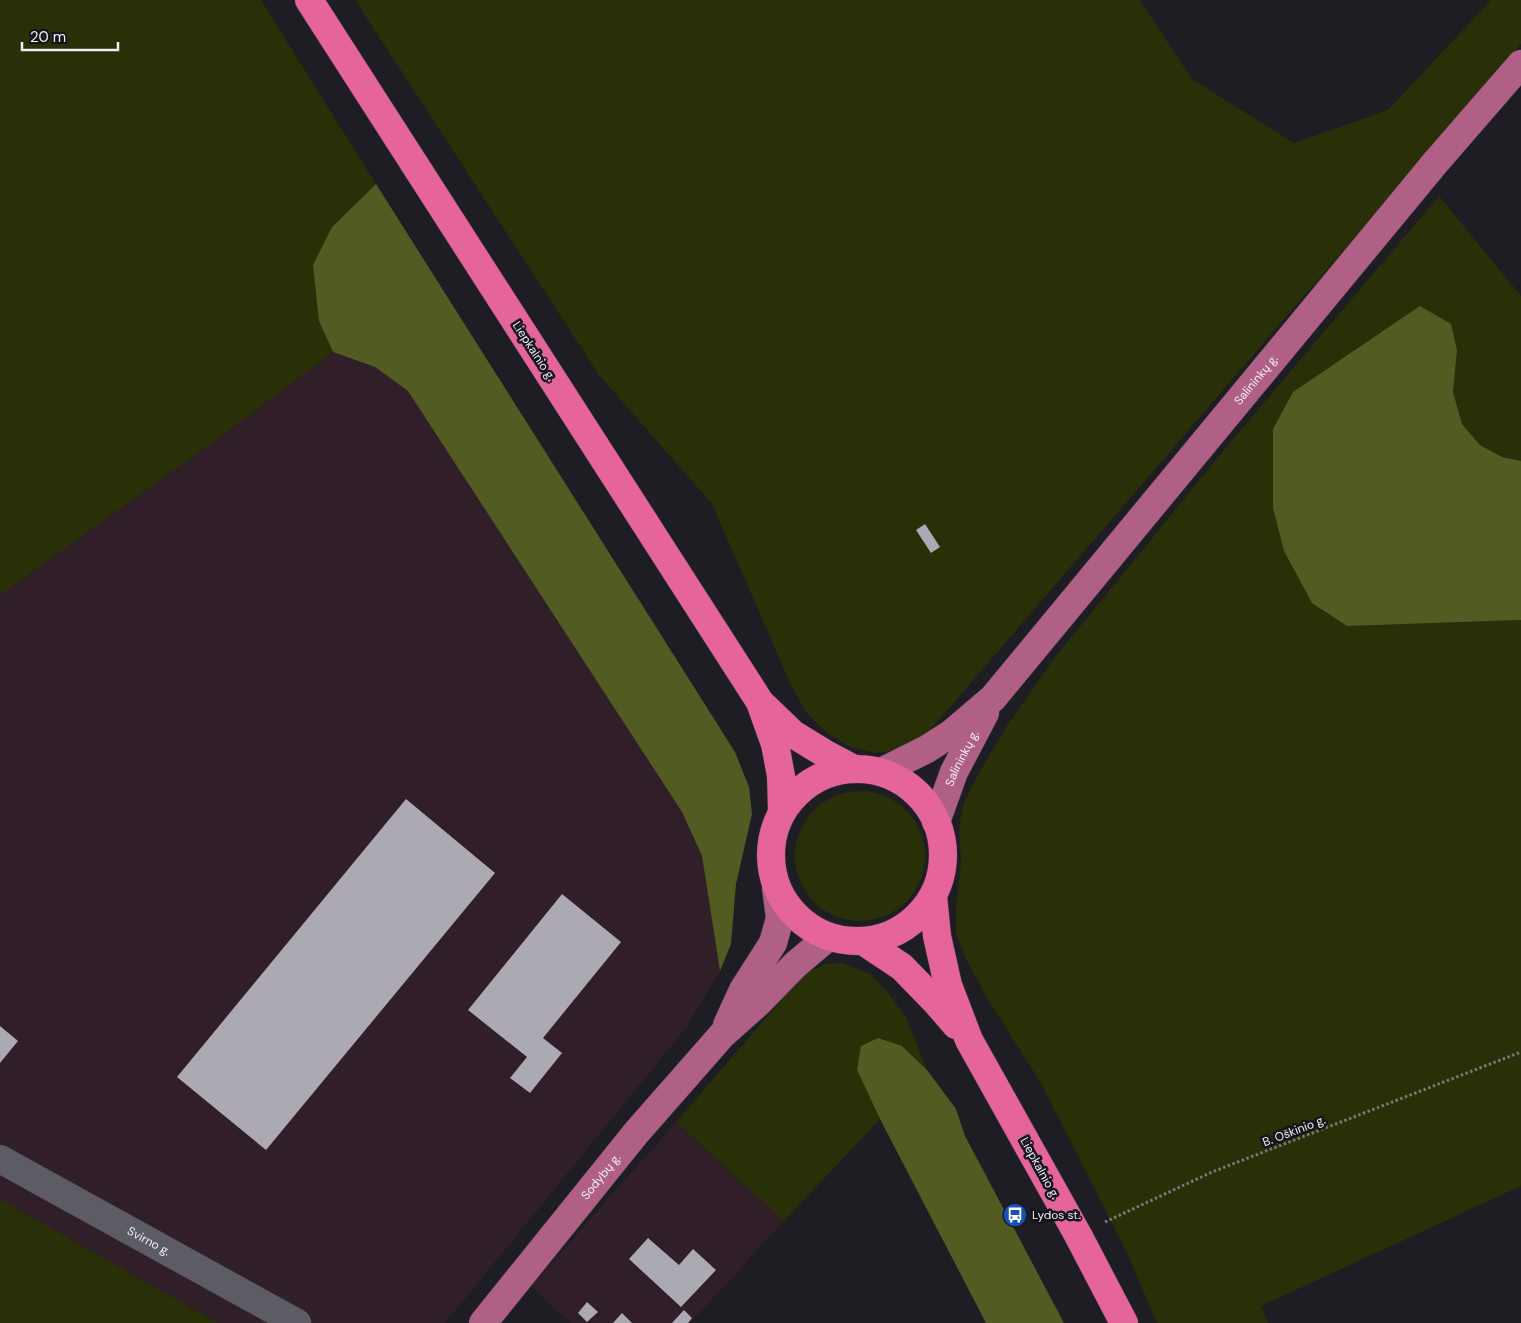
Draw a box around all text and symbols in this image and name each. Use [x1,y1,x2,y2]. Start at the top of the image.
scale bar [22,20,119,52]
text: 20 m [30,27,66,47]
street label: Liepkalnio g. [509,318,559,384]
street label: Salininkų g. [1230,351,1282,408]
street label: Salininkų g. [942,727,983,788]
street label: B. Oškinio g. [1260,1112,1328,1150]
street label: Liepkalnio g. [1017,1134,1063,1202]
street label: Sodybų g. [577,1150,624,1203]
bus stop icon: Lydos st. [1002,1202,1028,1228]
place label: Lydos st. [1032,1207,1080,1223]
street label: Svirno g. [124,1223,173,1260]

